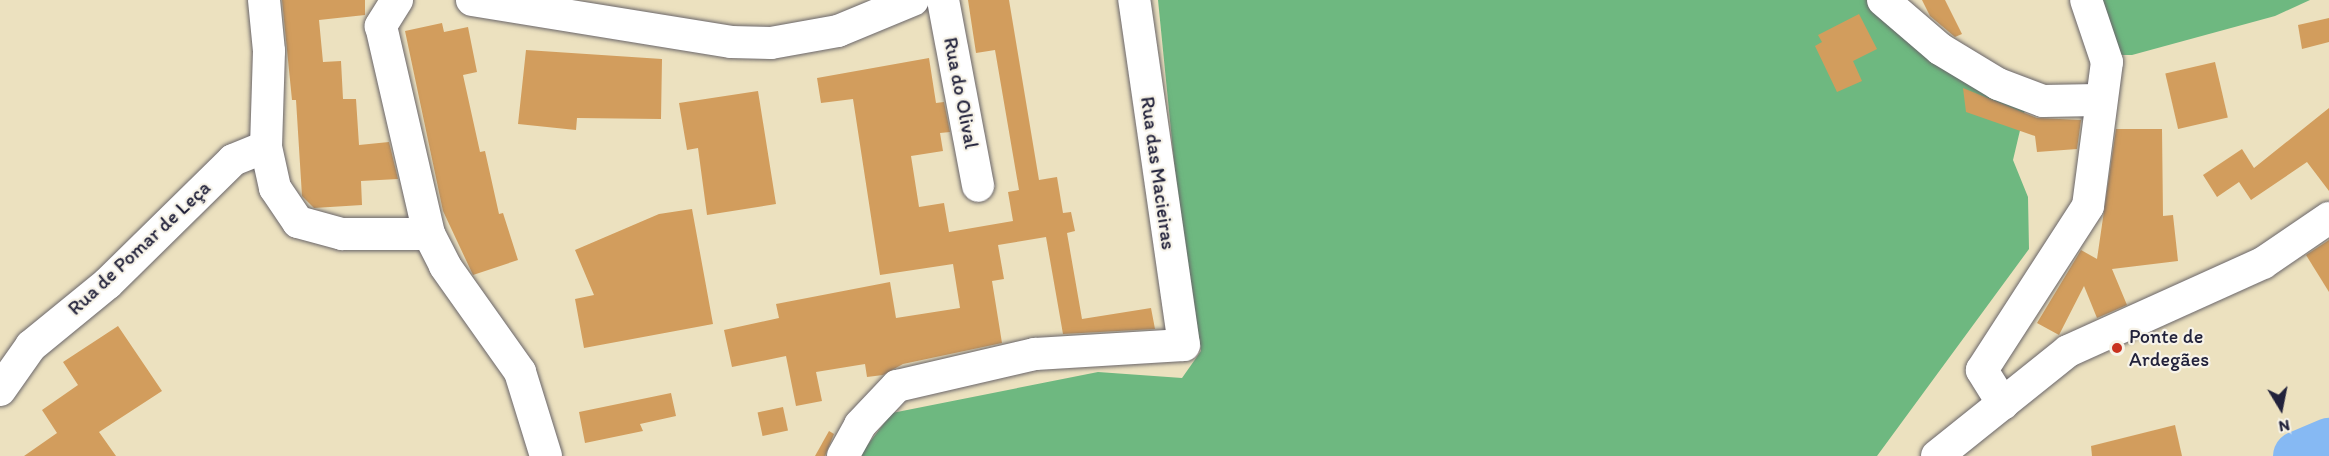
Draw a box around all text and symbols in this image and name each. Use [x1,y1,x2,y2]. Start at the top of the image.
street label: Rua do Olival [938,35,984,151]
street label: Rua das Macieiras [1135,95,1181,251]
street label: Rua de Pomar de Leça [63,176,215,320]
place label: Ponte de Ardegães [2129,324,2209,371]
marker: Ponte de Ardegães [2110,341,2124,355]
north arrow [2251,378,2311,438]
text: N [2277,416,2291,437]

